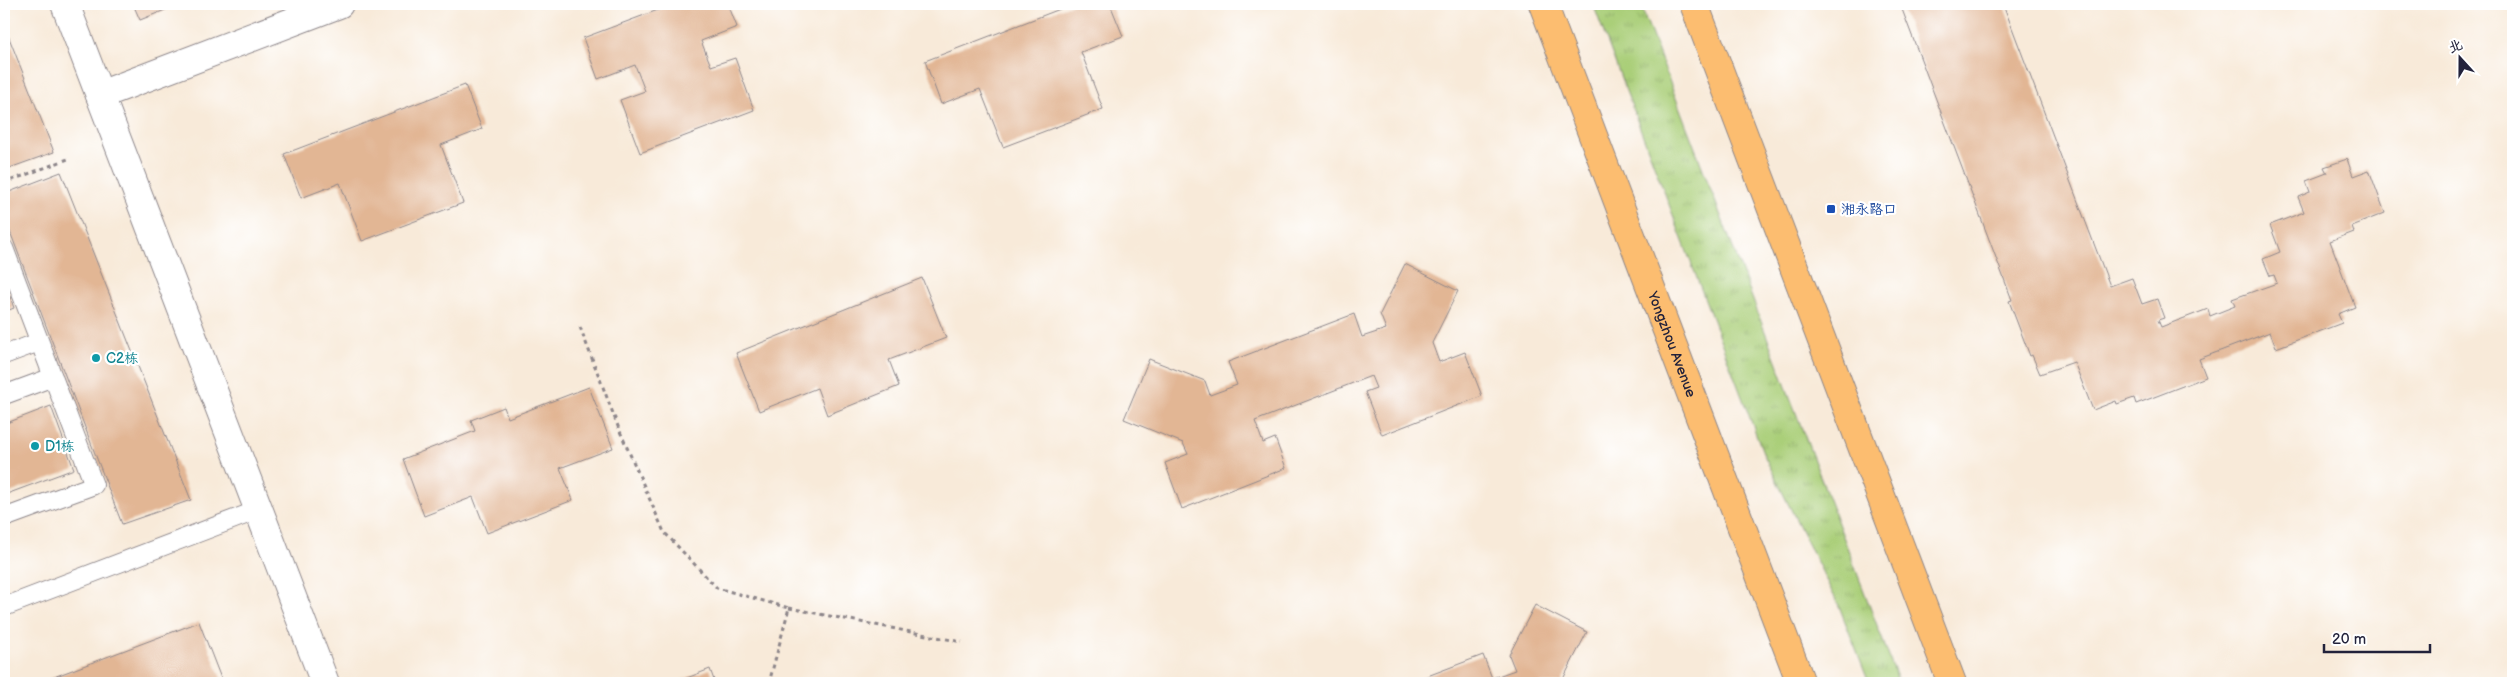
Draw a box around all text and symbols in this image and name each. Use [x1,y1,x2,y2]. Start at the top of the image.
north arrow [2434,32,2484,82]
text: 北 [2446,36,2465,57]
place label: 湘永路口 [1841,201,1897,218]
marker: 湘永路口 [1825,203,1837,215]
street label: Yongzhou Avenue [1644,288,1700,400]
place label: C2栋 [106,350,138,367]
marker: C2栋 [90,352,102,364]
place label: D1栋 [45,438,75,455]
marker: D1栋 [29,440,41,452]
scale bar [2324,622,2431,654]
text: 20 m [2332,630,2366,649]

